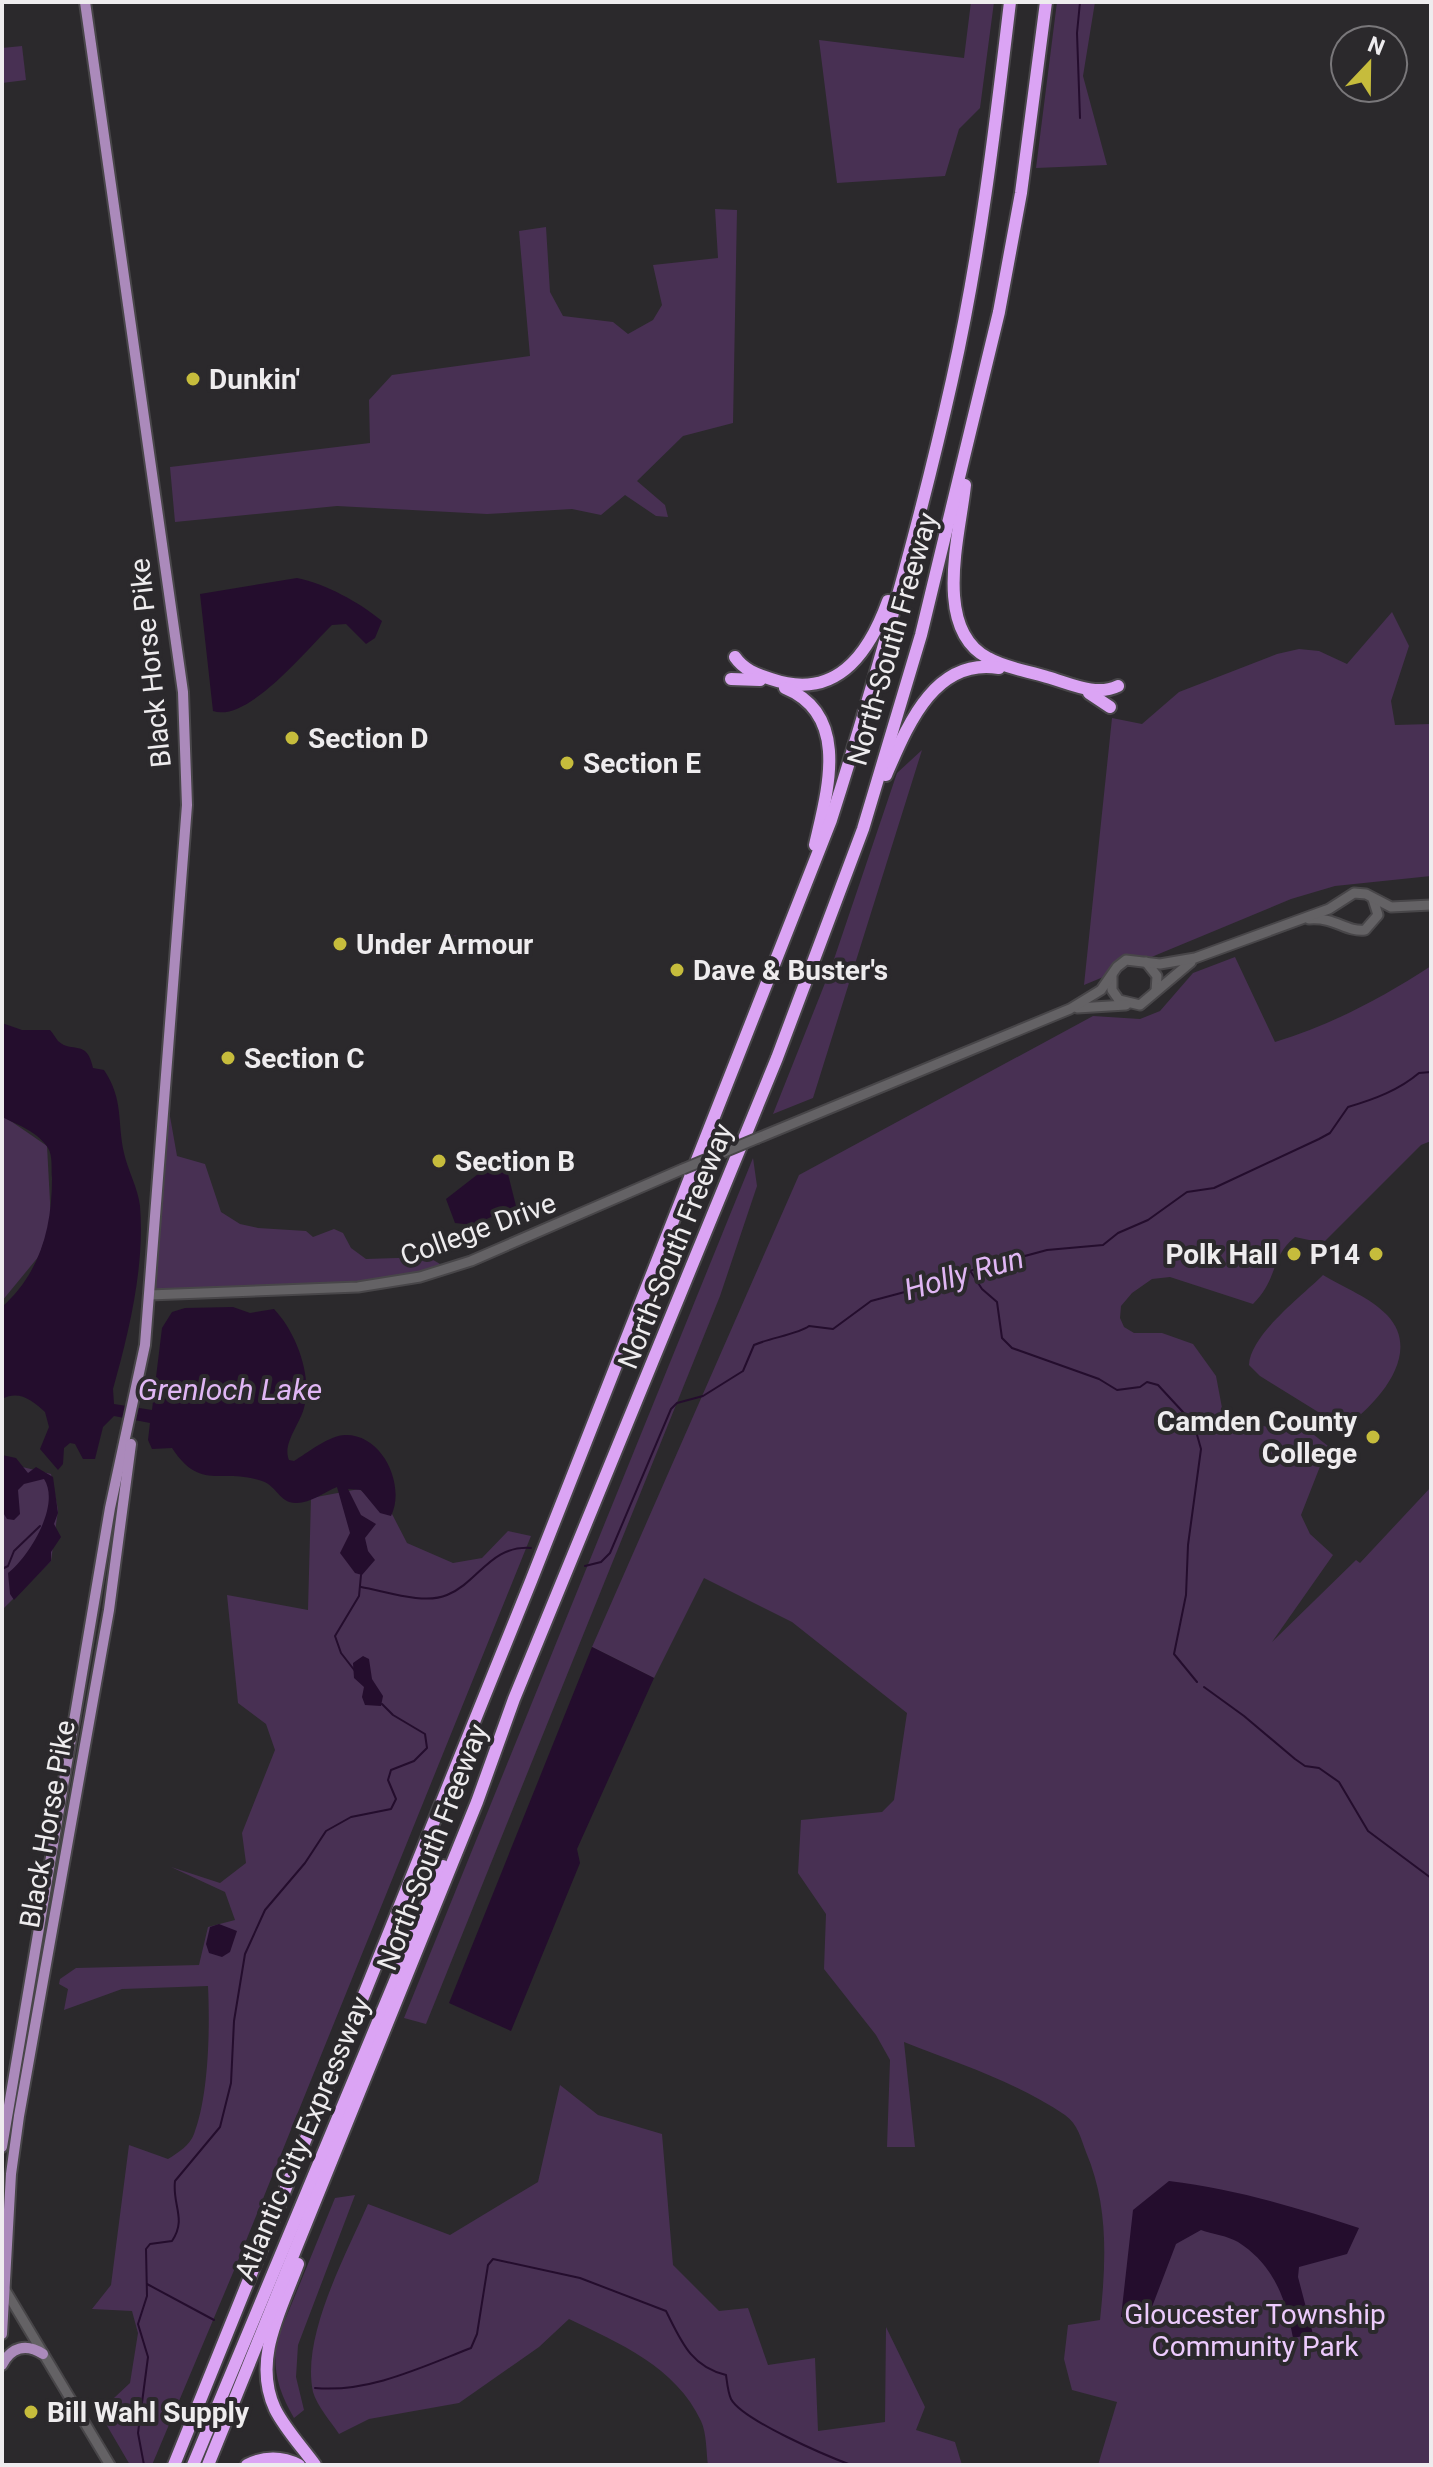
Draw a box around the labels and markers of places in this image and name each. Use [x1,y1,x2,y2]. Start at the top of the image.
place label: Dunkin' [209,363,300,396]
marker: Dunkin' [184,370,202,388]
place label: Section D [308,722,429,755]
marker: Section D [283,729,301,747]
place label: Section E [583,747,701,780]
marker: Section E [558,754,576,772]
place label: Under Armour [356,928,533,961]
marker: Under Armour [331,935,349,953]
place label: Dave & Buster's [693,954,888,987]
marker: Dave & Buster's [668,961,686,979]
place label: Section C [244,1042,365,1075]
marker: Section C [219,1049,237,1067]
place label: Section B [455,1145,575,1178]
marker: Section B [430,1152,448,1170]
place label: Polk Hall [1165,1238,1278,1271]
place label: P14 [1310,1238,1360,1271]
marker: Polk Hall [1285,1245,1303,1263]
marker: P14 [1367,1245,1385,1263]
place label: Camden County College [1157,1405,1358,1470]
marker: Camden County College [1364,1428,1382,1446]
place label: Bill Wahl Supply [47,2396,250,2429]
marker: Bill Wahl Supply [22,2403,40,2421]

